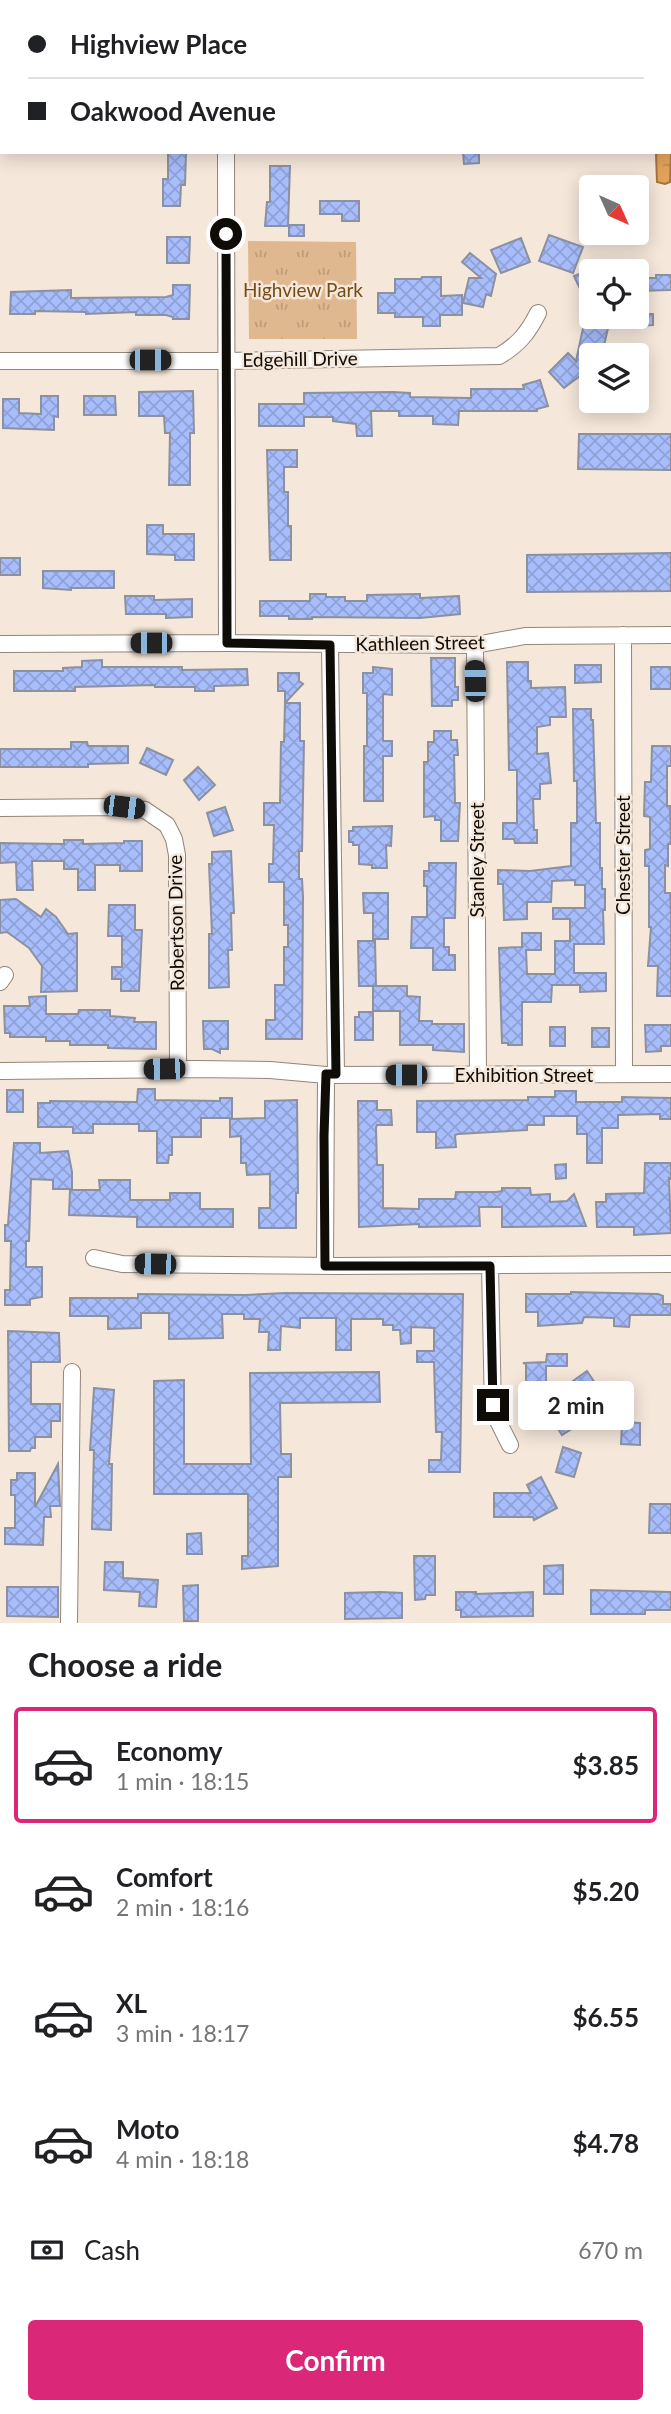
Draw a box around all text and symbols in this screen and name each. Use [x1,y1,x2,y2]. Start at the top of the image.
text: Highview Place [70,28,247,60]
text: Oakwood Avenue [70,95,276,127]
north arrow [579,175,649,245]
map controls [579,175,649,413]
route start [210,218,242,250]
button: locate [579,259,649,329]
park label: Highview Park [243,278,363,301]
button: layers [579,343,649,413]
street label: Edgehill Drive [242,346,358,371]
car [130,350,172,371]
street label: Kathleen Street [355,630,485,655]
car [131,633,173,654]
car [465,660,486,702]
car [102,794,147,820]
street label: Chester Street [611,795,634,915]
street label: Stanley Street [465,802,488,918]
street label: Robertson Drive [163,855,188,991]
car [143,1058,186,1080]
street label: Exhibition Street [455,1063,594,1086]
car [386,1065,428,1086]
car [134,1253,177,1275]
callout: 2 min [518,1380,633,1430]
route end [477,1389,509,1421]
text: 2 min [547,1391,605,1419]
text: Choose a ride [28,1645,222,1684]
icon: car [32,1734,95,1797]
text: Economy [116,1735,222,1767]
text: $3.85 [573,1749,639,1781]
text: 1 min · 18:15 [116,1767,249,1795]
icon: car [32,1860,95,1923]
text: Comfort [116,1861,213,1893]
text: $5.20 [573,1875,639,1907]
text: 2 min · 18:16 [116,1893,249,1921]
icon: car [32,1986,95,2049]
text: XL [116,1987,147,2019]
text: $6.55 [573,2001,639,2033]
text: 3 min · 18:17 [116,2019,249,2047]
icon: car [32,2112,95,2175]
text: Moto [116,2113,179,2145]
text: $4.78 [573,2127,639,2159]
text: 4 min · 18:18 [116,2145,249,2173]
icon: cash [28,2231,66,2269]
text: Cash [84,2234,140,2266]
text: 670 m [578,2236,643,2264]
button: Confirm [28,2320,643,2400]

